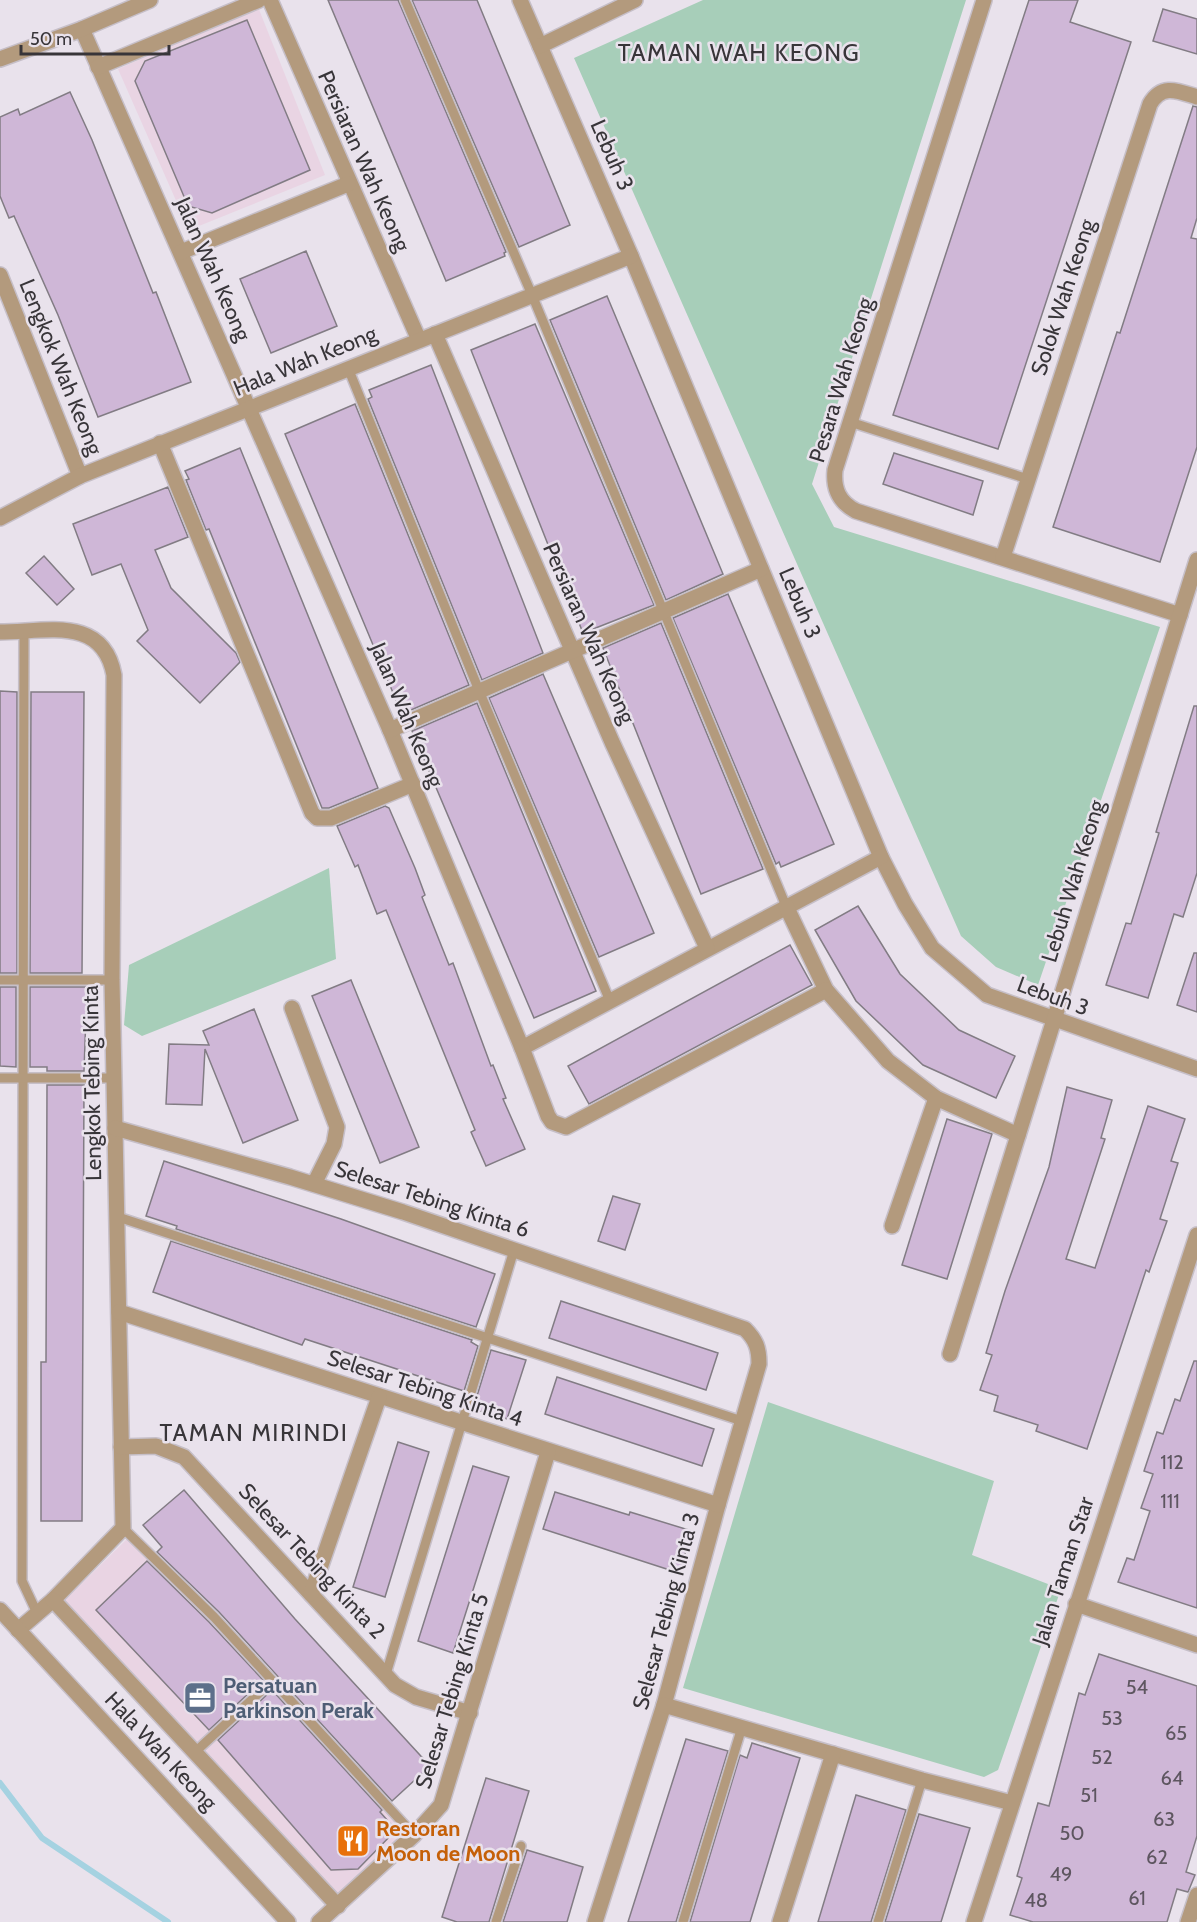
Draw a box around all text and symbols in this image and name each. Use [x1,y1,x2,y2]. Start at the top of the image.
scale bar [21,18,170,56]
text: 50 m [30,28,72,50]
district label: TAMAN WAH KEONG [618,38,860,67]
street label: Persiaran Wah Keong [312,66,416,257]
street label: Lebuh 3 [584,115,640,195]
street label: Jalan Wah Keong [169,192,257,346]
street label: Solok Wah Keong [1025,215,1101,379]
street label: Lengkok Wah Keong [13,275,109,460]
street label: Pesara Wah Keong [803,293,879,466]
street label: Hala Wah Keong [229,320,382,402]
street label: Persiaran Wah Keong [537,538,641,729]
street label: Lebuh 3 [773,563,827,643]
street label: Jalan Wah Keong [364,638,450,792]
street label: Lebuh Wah Keong [1035,796,1111,965]
street label: Lebuh 3 [1013,971,1093,1021]
street label: Lengkok Tebing Kinta [77,985,107,1181]
street label: Selesar Tebing Kinta 6 [331,1155,533,1243]
street label: Selesar Tebing Kinta 4 [324,1344,526,1432]
district label: TAMAN MIRINDI [160,1418,348,1447]
house number: 112 [1160,1450,1184,1474]
street label: Selesar Tebing Kinta 2 [233,1478,391,1644]
house number: 111 [1160,1489,1180,1513]
street label: Jalan Taman Star [1026,1493,1100,1650]
street label: Selesar Tebing Kinta 3 [627,1509,705,1713]
street label: Selesar Tebing Kinta 5 [409,1590,495,1792]
place label: Persatuan Parkinson Perak [223,1672,374,1724]
house number: 54 [1126,1675,1149,1699]
office icon: Persatuan Parkinson Perak [182,1680,218,1716]
street label: Hala Wah Keong [99,1686,224,1817]
house number: 53 [1101,1706,1123,1730]
house number: 65 [1165,1721,1187,1745]
house number: 52 [1091,1745,1113,1769]
house number: 64 [1161,1766,1184,1790]
house number: 51 [1080,1783,1098,1807]
house number: 63 [1153,1807,1175,1831]
place label: Restoran Moon de Moon [376,1815,520,1867]
house number: 50 [1060,1821,1084,1845]
restaurant icon: Restoran Moon de Moon [335,1823,371,1859]
house number: 62 [1146,1845,1168,1869]
house number: 49 [1050,1862,1072,1886]
house number: 61 [1128,1886,1146,1910]
house number: 48 [1024,1888,1048,1912]

